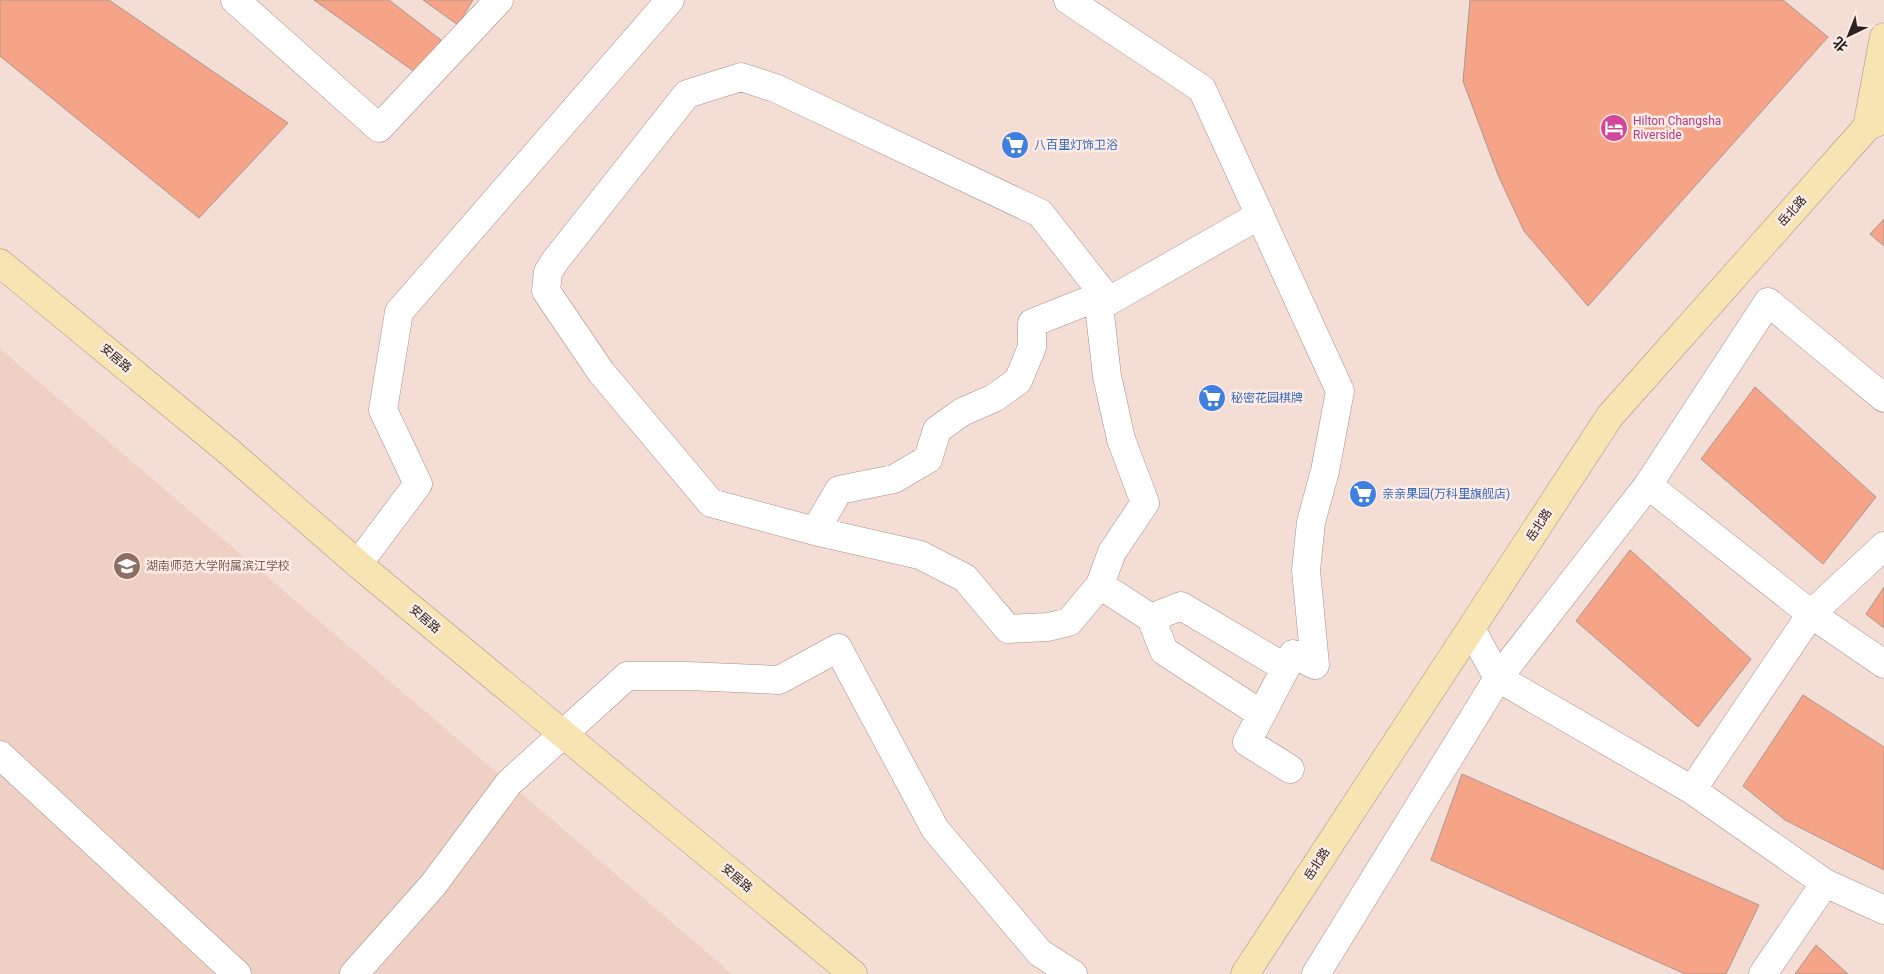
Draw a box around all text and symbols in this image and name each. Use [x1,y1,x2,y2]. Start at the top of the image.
north arrow [1824,10,1874,60]
text: 北 [1830,34,1851,55]
hotel icon: Hilton Changsha Riverside [1599,113,1629,143]
place label: Hilton Changsha Riverside [1633,114,1721,142]
supermarket icon: 八百里灯饰卫浴 [1000,130,1030,160]
place label: 八百里灯饰卫浴 [1034,138,1118,152]
street label: 岳北路 [1775,193,1809,229]
street label: 安居路 [98,341,134,375]
supermarket icon: 秘密花园棋牌 [1197,383,1227,413]
place label: 秘密花园棋牌 [1231,391,1303,405]
supermarket icon: 亲亲果园(万科里旗舰店) [1348,479,1378,509]
place label: 亲亲果园(万科里旗舰店) [1382,487,1510,501]
street label: 岳北路 [1523,506,1555,544]
school or university icon: 湖南师范大学附属滨江学校 [112,551,142,581]
place label: 湖南师范大学附属滨江学校 [146,559,290,573]
street label: 安居路 [407,602,443,636]
street label: 岳北路 [1301,845,1333,883]
street label: 安居路 [719,861,755,895]

